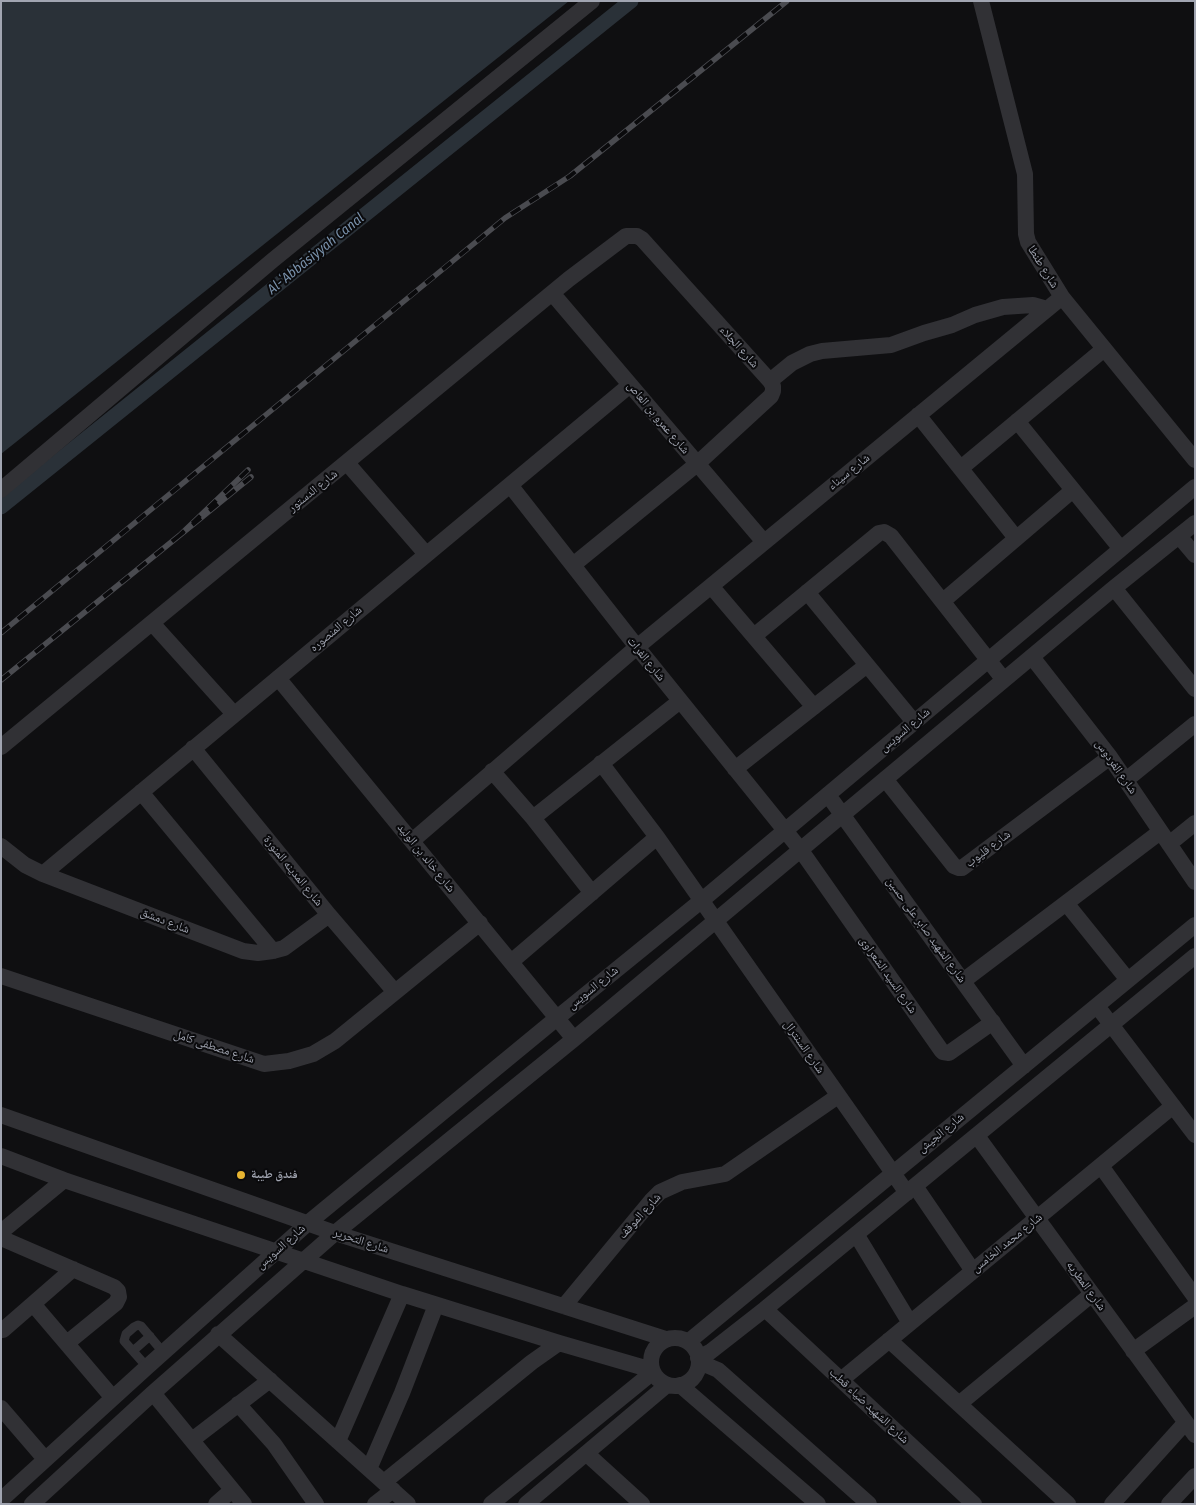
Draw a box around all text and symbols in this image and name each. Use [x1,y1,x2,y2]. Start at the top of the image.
water label: Al-ʿAbbāsiyyah Canal [264,210,368,298]
street label: شارع طنطا [1024,243,1062,291]
street label: شارع الجلاء [716,323,762,371]
street label: شارع عمرو بن العاص [624,379,692,457]
street label: شارع سيناء [825,451,873,493]
street label: شارع الدستور [285,467,341,515]
street label: شارع المنصوره [307,603,365,655]
street label: شارع الفرات [624,634,668,684]
street label: شارع السويس [877,705,933,755]
street label: شارع الفردوس [1092,737,1140,797]
street label: شارع خالد بن الوليد [394,821,458,895]
street label: شارع قليوب [963,827,1013,871]
street label: شارع المدينه المنورة [260,833,326,909]
street label: شارع الشهيد صابر على حسين [883,874,969,986]
street label: شارع دمشق [138,905,192,937]
street label: شارع السيد الشعراوى [856,934,920,1016]
street label: شارع السويس [565,963,621,1013]
street label: شارع السنترال [780,1018,828,1076]
street label: شارع مصطفى كامل [172,1027,256,1067]
street label: شارع الجيش [915,1110,967,1156]
place label: فندق طيبة [251,1168,297,1182]
marker: فندق طيبة [235,1169,247,1181]
street label: شارع الموقف [616,1190,664,1242]
street label: شارع محمد الخامس [969,1210,1045,1276]
street label: شارع السويس [254,1221,308,1273]
street label: شارع التحرير [332,1225,390,1257]
street label: شارع المطريه [1063,1258,1109,1314]
street label: شارع الشهيد ضياء قطب [826,1365,912,1447]

